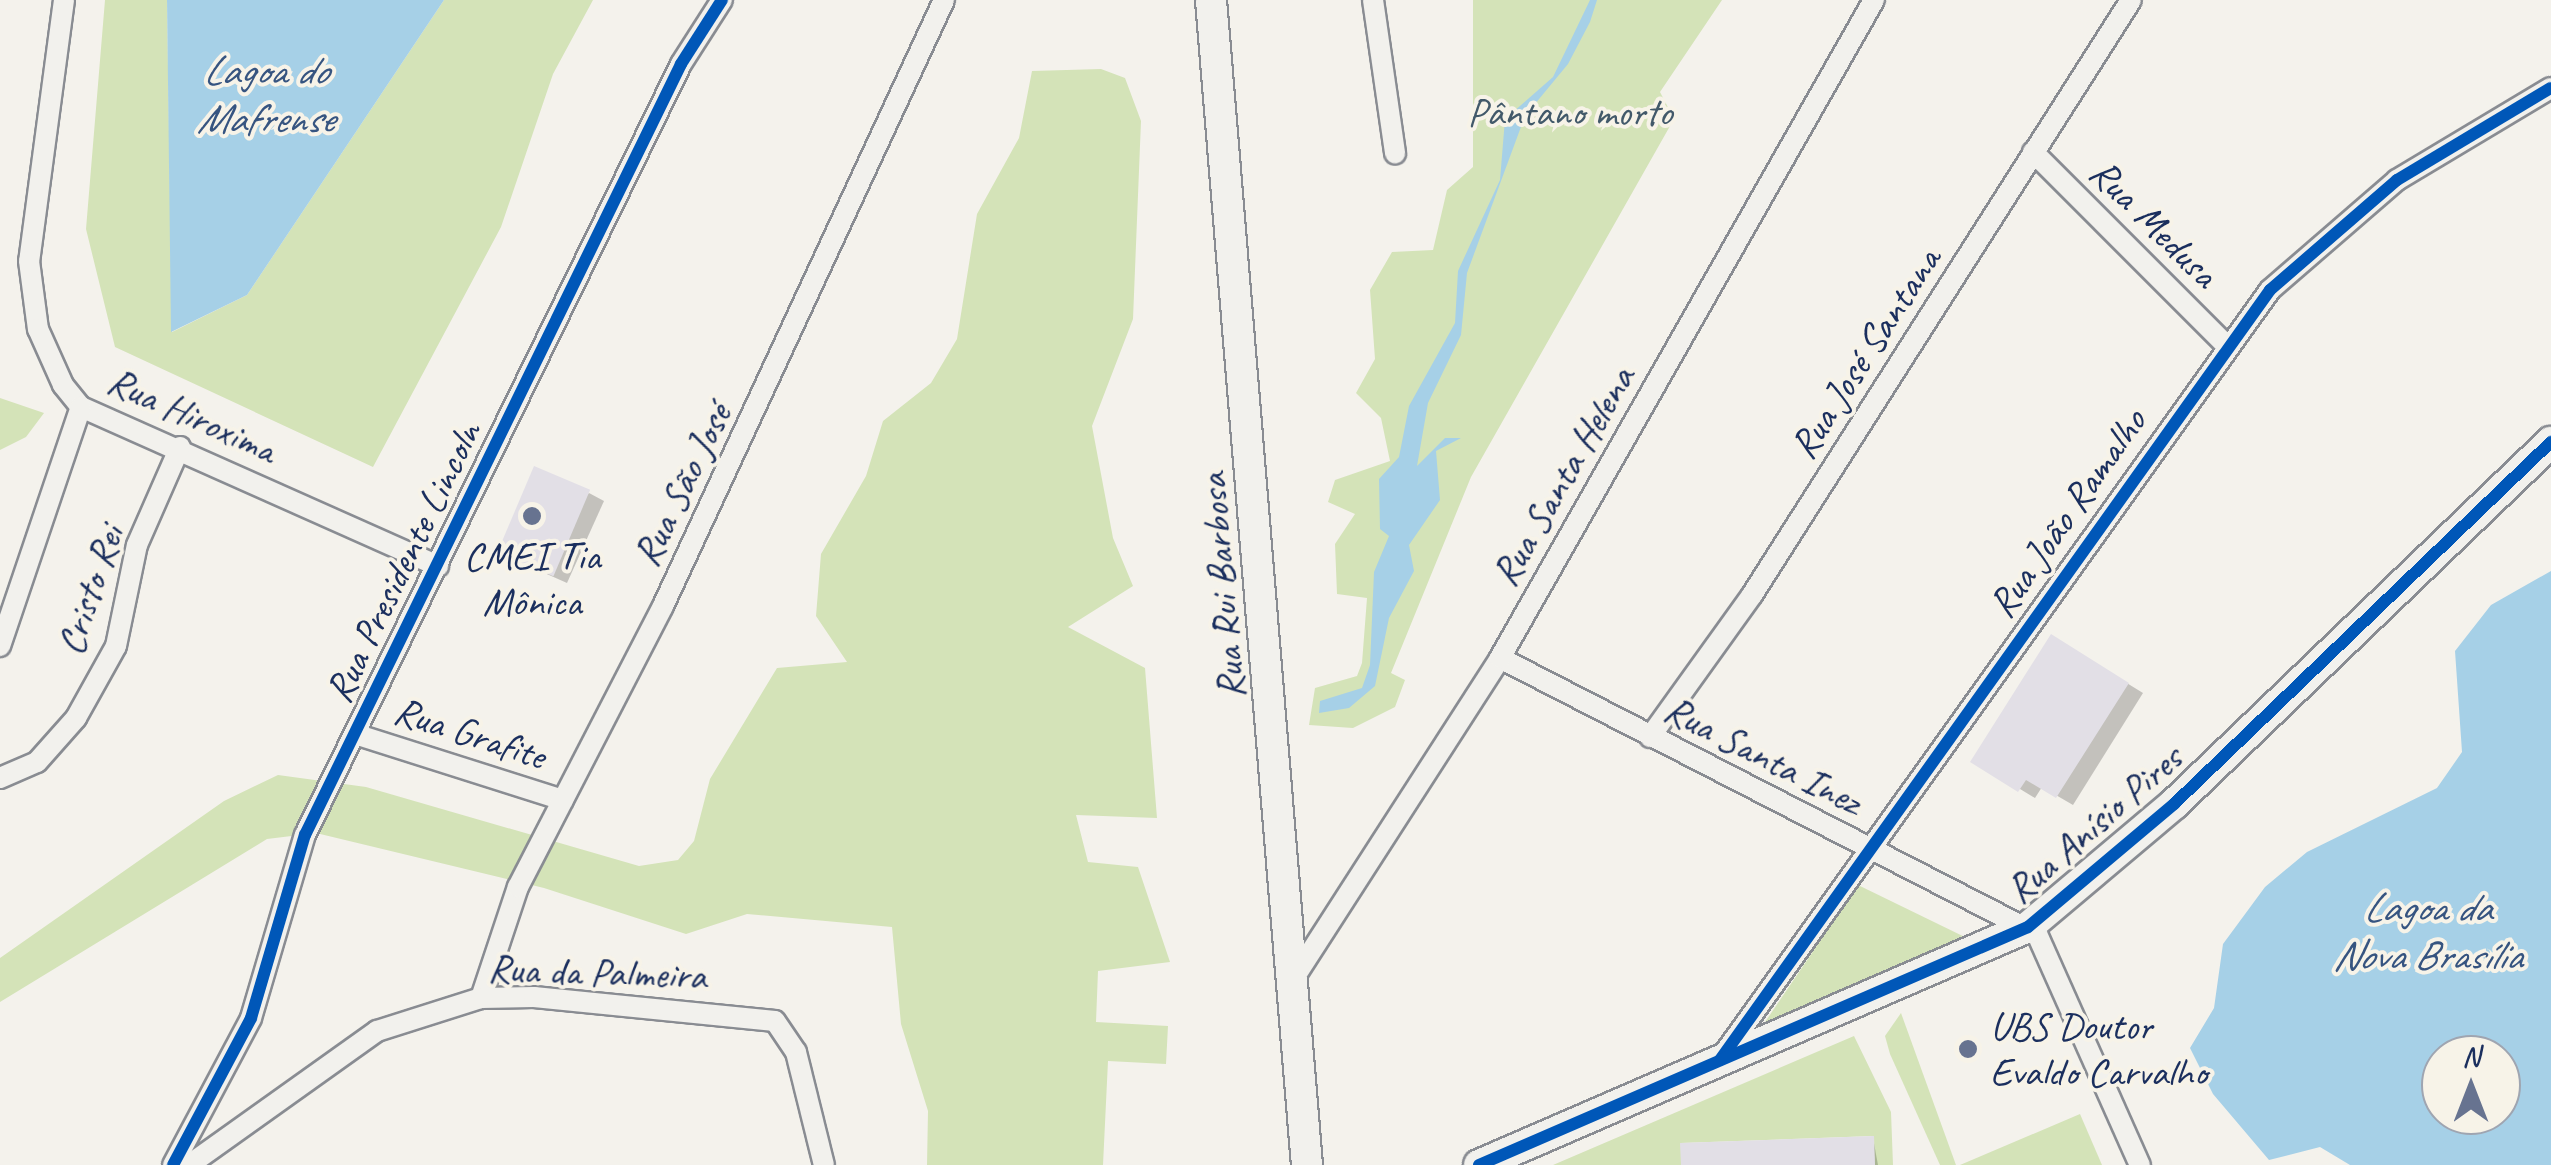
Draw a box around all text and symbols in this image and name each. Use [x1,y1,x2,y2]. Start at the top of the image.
water label: Lagoa do Mafrense [197,46,333,144]
park label: Pântano morto [1467,88,1673,136]
street label: Rua Medusa [2079,148,2229,298]
street label: Rua José Santana [1779,239,1951,467]
street label: Rua Hiroxima [100,356,284,474]
street label: Rua Santa Helena [1481,358,1645,594]
street label: Rua São José [622,396,742,574]
street label: Rua João Ramalho [1977,399,2157,627]
street label: Rua Presidente Lincoln [314,414,492,710]
street label: Rua Rui Barbosa [1188,471,1256,701]
marker: CMEI Tia Mônica [521,505,543,527]
street label: Cristo Rei [46,519,134,661]
place label: CMEI Tia Mônica [464,532,600,626]
street label: Rua Santa Inez [1657,685,1869,825]
street label: Rua Grafite [388,686,552,780]
street label: Rua Anísio Pires [1996,734,2192,914]
water label: Lagoa da Nova Brasília [2332,883,2522,981]
street label: Rua da Palmeira [485,944,709,1000]
place label: UBS Doutor Evaldo Carvalho [1990,1002,2207,1096]
north arrow [2421,1035,2521,1135]
marker: UBS Doutor Evaldo Carvalho [1955,1036,1981,1062]
text: N [2462,1039,2480,1074]

